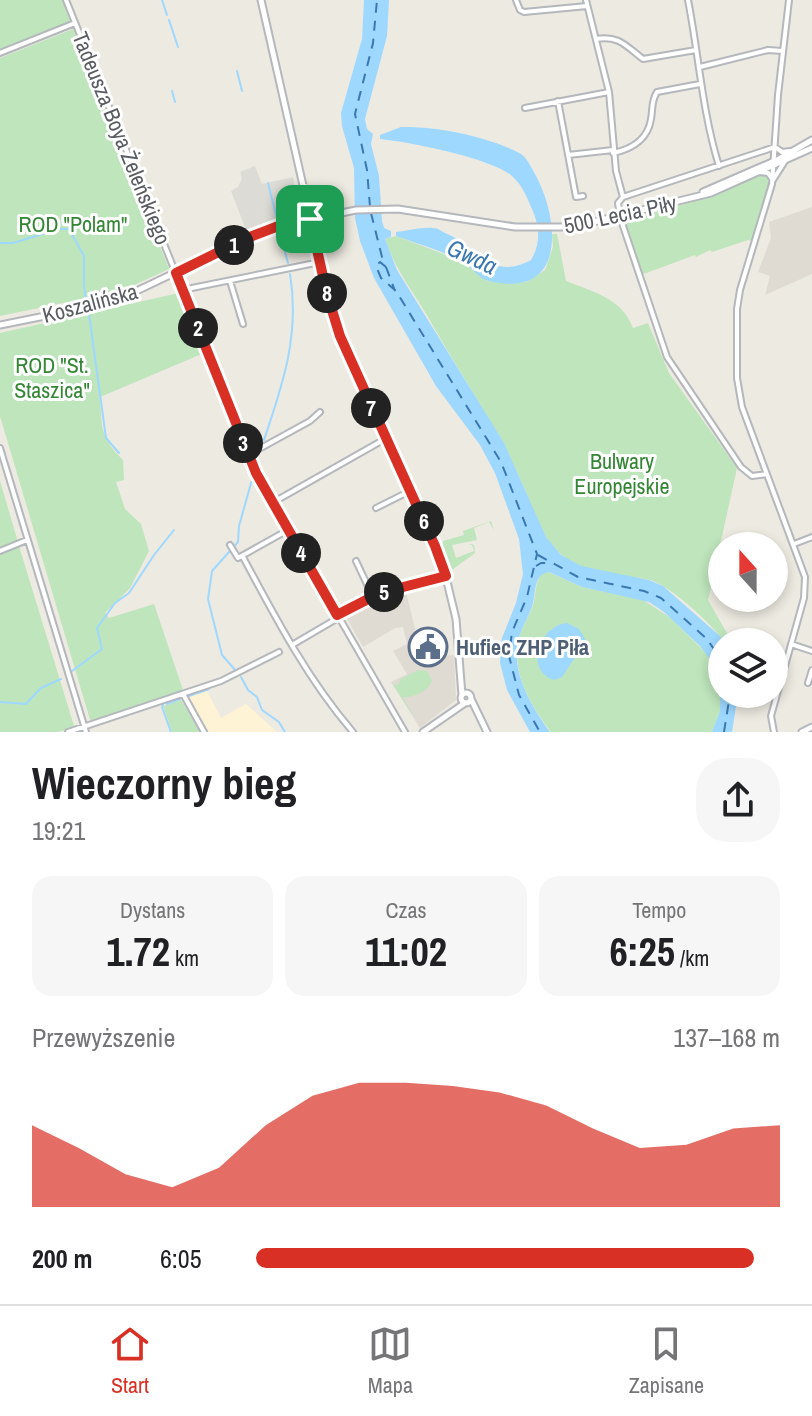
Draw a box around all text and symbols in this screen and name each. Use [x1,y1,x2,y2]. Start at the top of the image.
street label: Tadeusza Boya Żeleńskiego [66,27,178,249]
pin [276,185,344,253]
street label: 500 Lecia Piły [561,187,679,241]
icon: arrive [288,197,332,241]
park label: ROD "Polam" [18,209,128,239]
pin: 1 [214,225,254,265]
text: 1 [229,230,239,260]
water label: Gwda [442,231,503,281]
pin: 8 [307,273,347,313]
street label: Koszalińska [39,276,141,330]
text: 8 [322,278,332,308]
pin: 2 [178,308,218,348]
text: 2 [193,313,203,343]
park label: ROD "St. Staszica" [14,350,90,405]
pin: 7 [351,388,391,428]
text: 7 [366,393,376,423]
pin: 3 [223,423,263,463]
text: 3 [238,428,248,458]
park label: Bulwary Europejskie [574,446,670,501]
pin: 6 [404,501,444,541]
text: 6 [419,506,429,536]
north arrow [708,532,788,612]
map controls [708,532,788,708]
pin: 4 [281,533,321,573]
text: 4 [296,538,306,568]
pin: 5 [364,572,404,612]
text: 5 [379,577,389,607]
public building icon: Hufiec ZHP Piła [407,626,449,668]
button: layers [708,628,788,708]
place label: Hufiec ZHP Piła [456,632,589,662]
text: Wieczorny bieg [32,753,296,813]
button: share [696,758,780,842]
text: 19:21 [32,813,85,848]
text: Dystans [120,895,185,925]
text: Czas [385,895,427,925]
text: Tempo [632,895,686,925]
text: 1.72 [106,925,170,978]
text: 11:02 [365,925,447,978]
text: 6:25 [609,925,675,978]
text: km [170,943,199,973]
text: /km [675,943,709,973]
text: Przewyższenie [32,1020,175,1055]
text: 137–168 m [673,1020,780,1055]
text: 200 m [32,1241,92,1276]
text: 6:05 [160,1241,202,1276]
tab: Start [108,1322,152,1400]
tab: Mapa [368,1322,413,1400]
tab: Zapisane [629,1322,704,1400]

